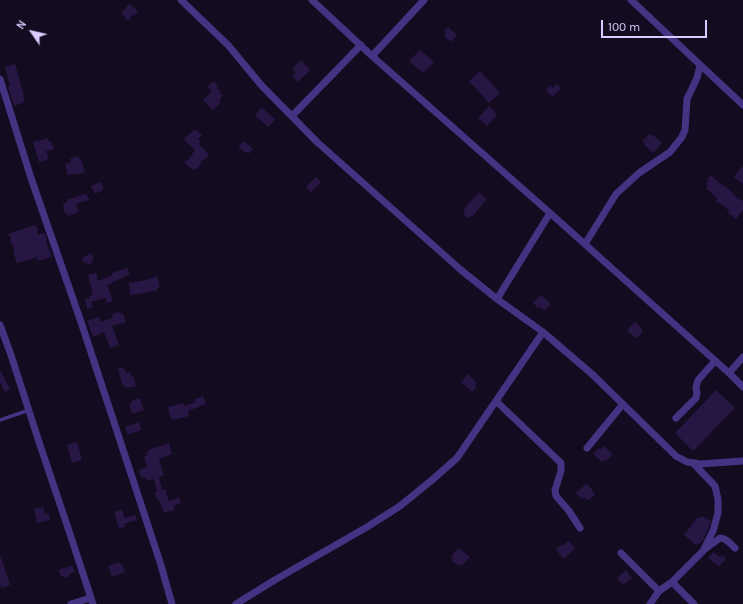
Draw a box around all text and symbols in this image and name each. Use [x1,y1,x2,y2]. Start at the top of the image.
north arrow [12,12,52,52]
scale bar [603,12,709,38]
text: N [14,18,29,32]
text: 100 m [608,20,640,34]

